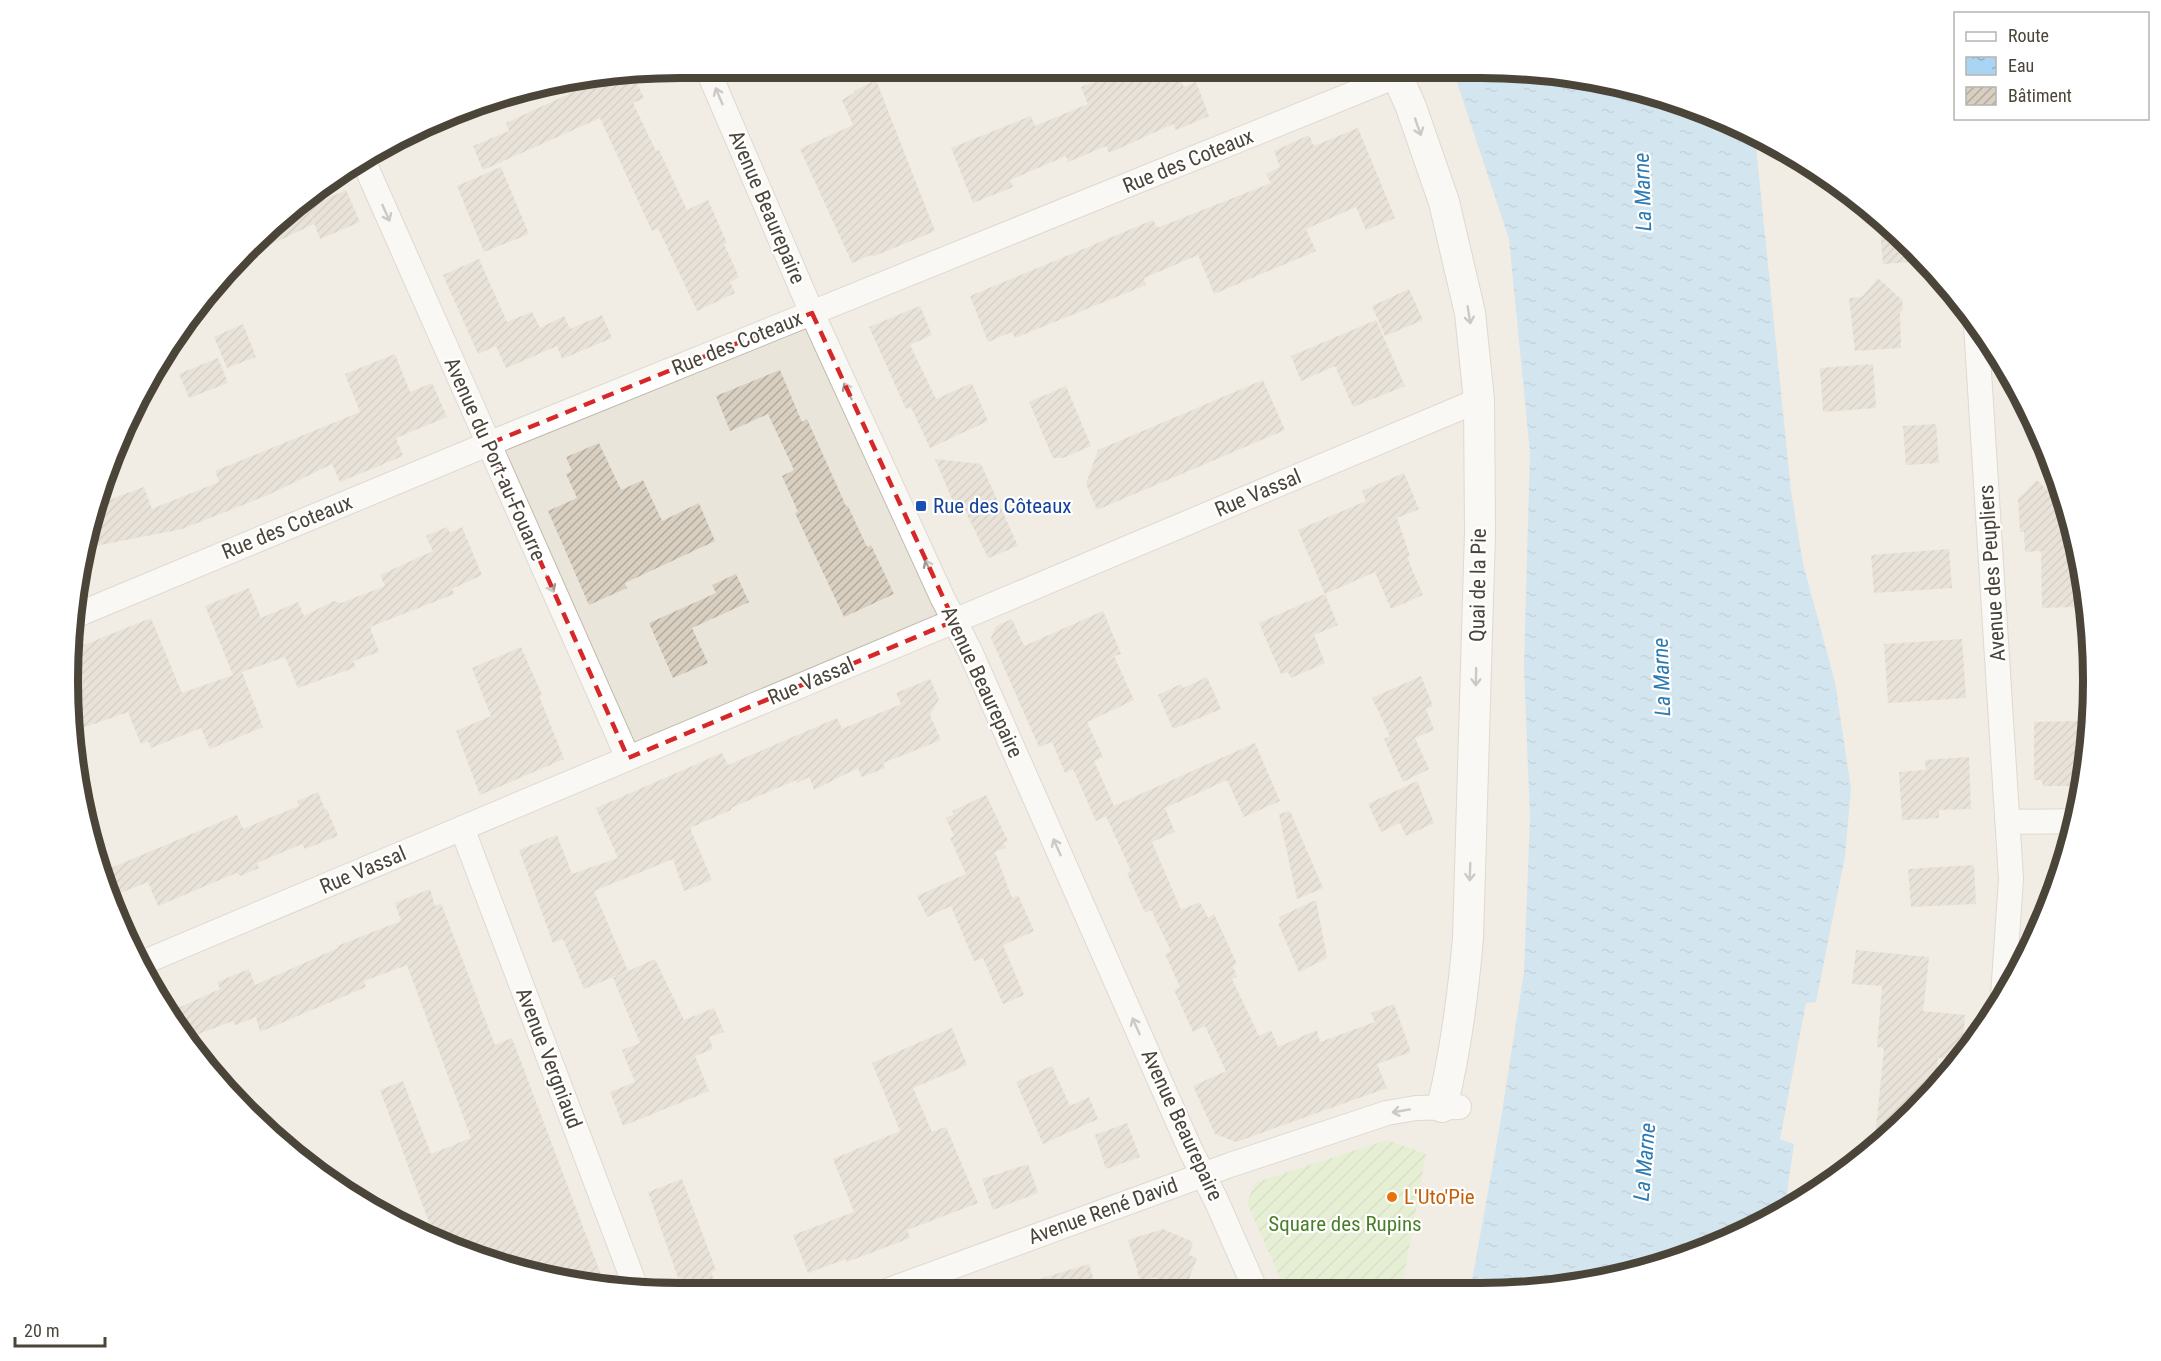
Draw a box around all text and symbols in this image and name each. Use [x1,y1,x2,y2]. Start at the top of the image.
legend [1954,12,2149,120]
text: Route [2008,25,2049,46]
text: Eau [2008,55,2034,76]
text: Bâtiment [2008,85,2072,106]
one-way arrow [713,88,725,106]
one-way arrow [1414,117,1425,136]
street label: Rue des Coteaux [1119,124,1257,198]
street label: Avenue Beaurepaire [724,127,810,287]
water label: La Marne [1629,152,1656,232]
one-way arrow [381,204,392,222]
one-way arrow [1464,304,1475,324]
street label: Rue des Coteaux [668,306,806,380]
street label: Avenue du Port-au-Fouarre [439,354,551,564]
one-way arrow [841,382,853,400]
street label: Rue Vassal [1211,464,1305,522]
street label: Avenue des Peupliers [1974,484,2010,662]
street label: Rue des Coteaux [218,490,356,564]
place label: Rue des Côteaux [933,494,1072,518]
marker: Rue des Côteaux [914,499,928,513]
street label: Quai de la Pie [1465,528,1491,642]
one-way arrow [922,559,934,577]
one-way arrow [545,574,556,592]
street label: Avenue Beaurepaire [936,603,1028,762]
water label: La Marne [1648,637,1675,717]
street label: Rue Vassal [764,652,858,710]
one-way arrow [1470,667,1482,687]
one-way arrow [1051,839,1062,857]
street label: Rue Vassal [316,841,410,899]
one-way arrow [1464,862,1475,881]
street label: Avenue Vergniaud [511,984,587,1132]
one-way arrow [1130,1017,1141,1035]
street label: Avenue Beaurepaire [1136,1046,1228,1205]
one-way arrow [1391,1105,1411,1116]
water label: La Marne [1629,1122,1660,1202]
street label: Avenue René David [1025,1173,1181,1249]
place label: L'Uto'Pie [1404,1185,1475,1209]
marker: L'Uto'Pie [1385,1190,1399,1204]
park label: Square des Rupins [1268,1212,1422,1236]
scale bar [15,1310,105,1348]
text: 20 m [24,1320,59,1341]

